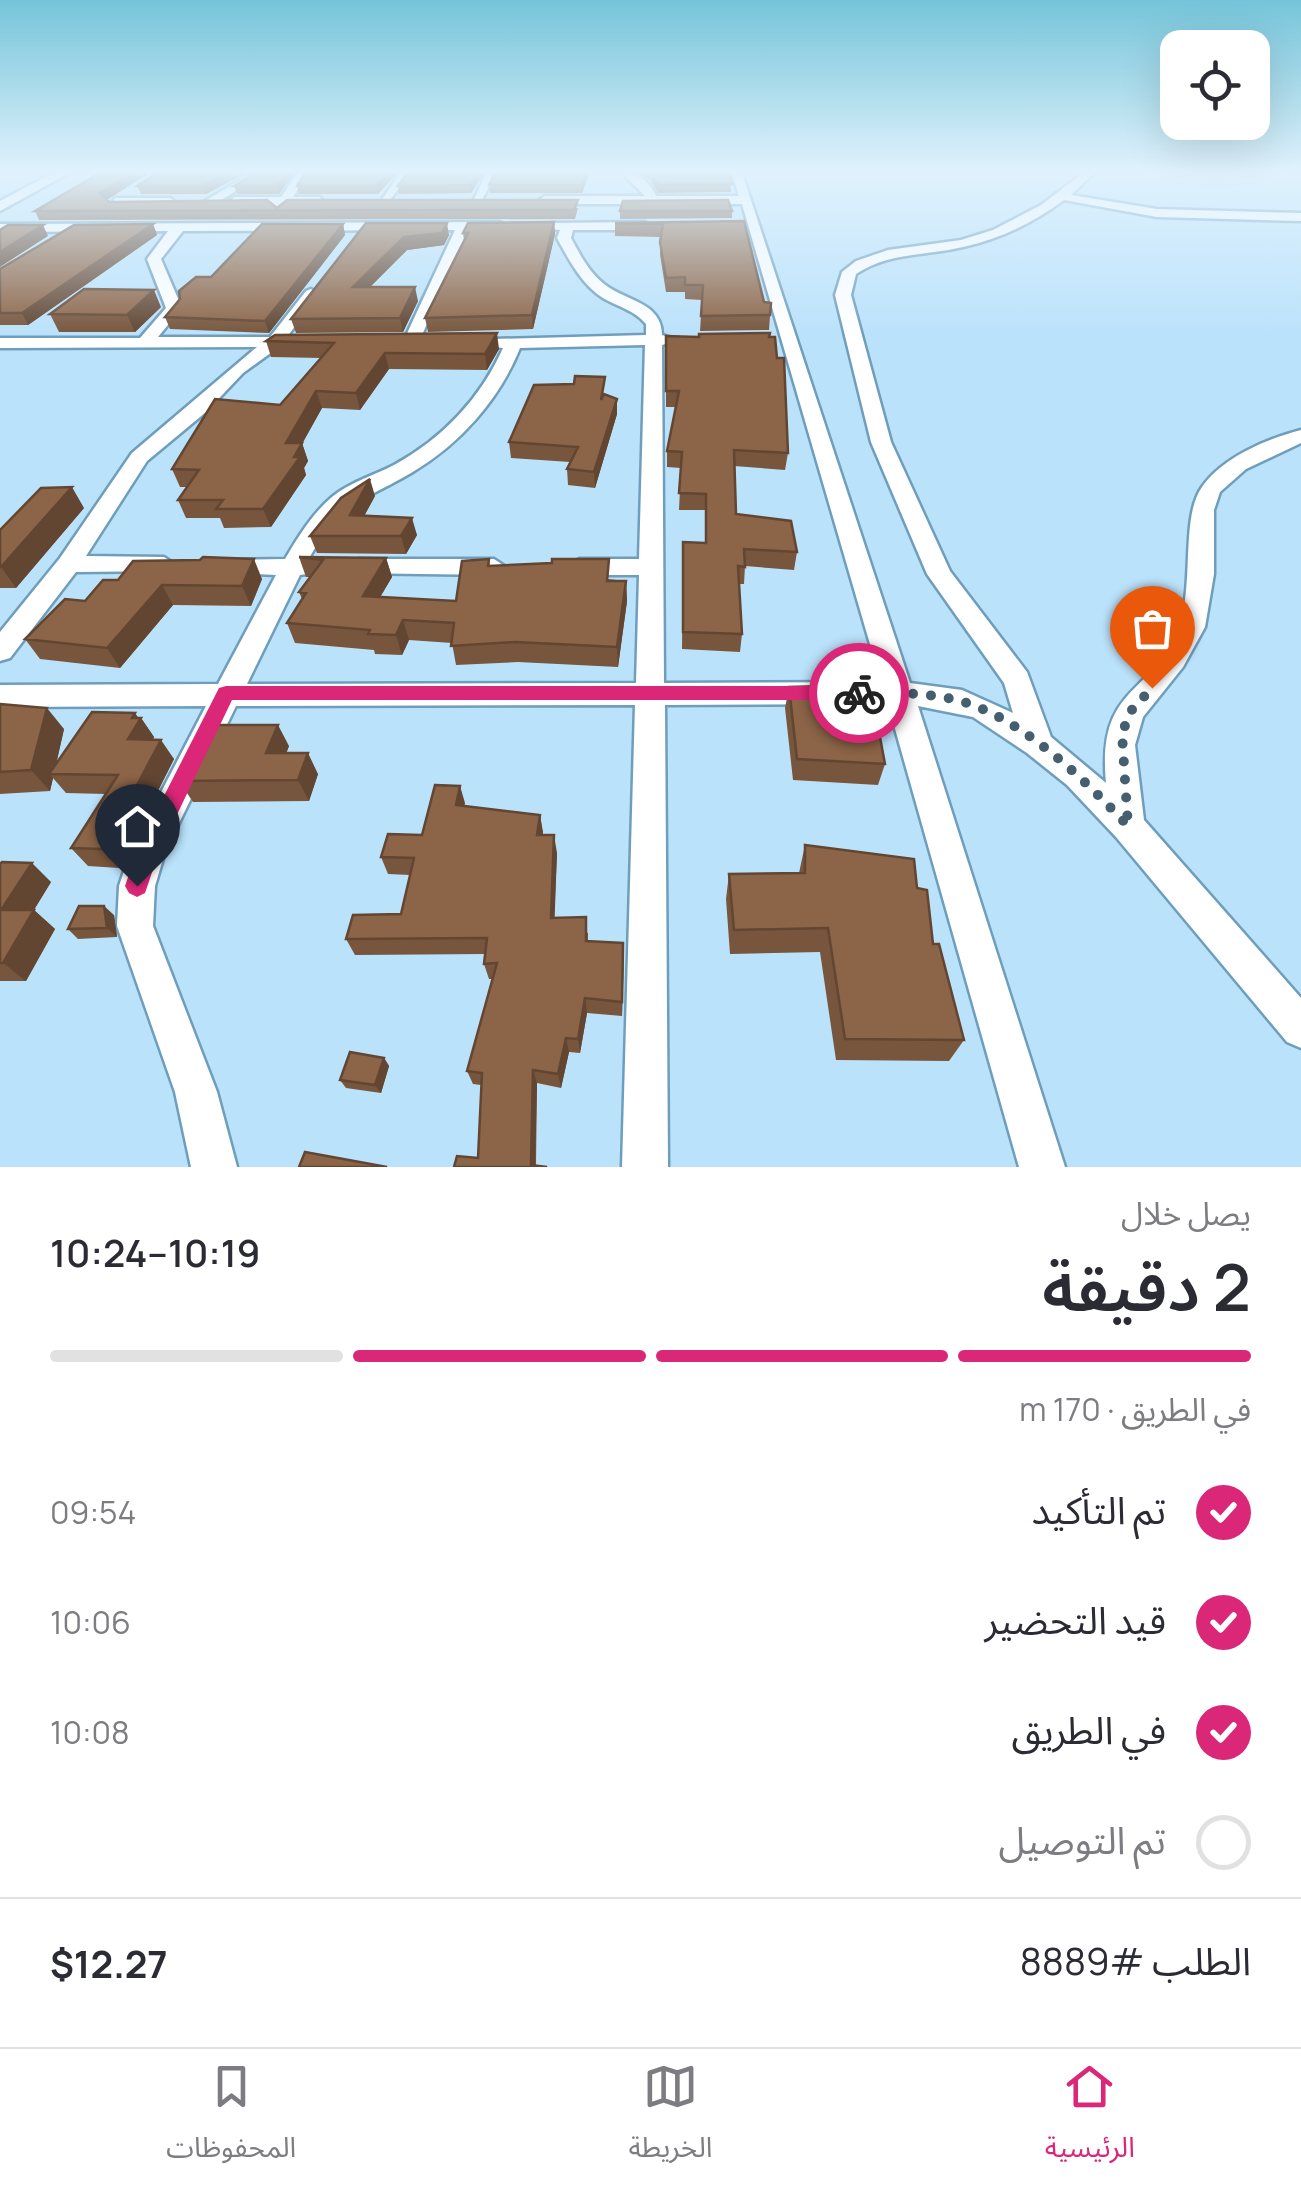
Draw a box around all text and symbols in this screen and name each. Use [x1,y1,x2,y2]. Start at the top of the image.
map controls [1160,30,1270,140]
button: locate [1160,30,1270,140]
pin [1110,586,1195,689]
icon: bag [1125,601,1180,656]
courier [809,643,909,743]
icon: bike [832,666,887,721]
pin [95,784,180,887]
icon: home [110,799,165,854]
text: يصل خلال [1121,1191,1251,1235]
text: 10:19–10:24 [50,1226,260,1278]
text: 2 دقيقة [1042,1242,1251,1331]
text: في الطريق · 170 m [1019,1387,1251,1431]
text: تم التأكيد [1032,1483,1166,1535]
icon: check [1196,1485,1251,1540]
text: 09:54 [50,1490,136,1534]
text: قيد التحضير [984,1593,1166,1645]
icon: check [1196,1595,1251,1650]
text: 10:06 [50,1600,131,1644]
text: في الطريق [1012,1703,1166,1755]
icon: check [1196,1705,1251,1760]
text: 10:08 [50,1710,130,1754]
text: تم التوصيل [998,1813,1166,1865]
text: الطلب #8889 [1020,1934,1251,1986]
text: $12.27 [50,1937,168,1989]
tab: المحفوظات [166,2059,296,2178]
tab: الخريطة [629,2059,712,2178]
tab: الرئيسية [1045,2059,1135,2178]

